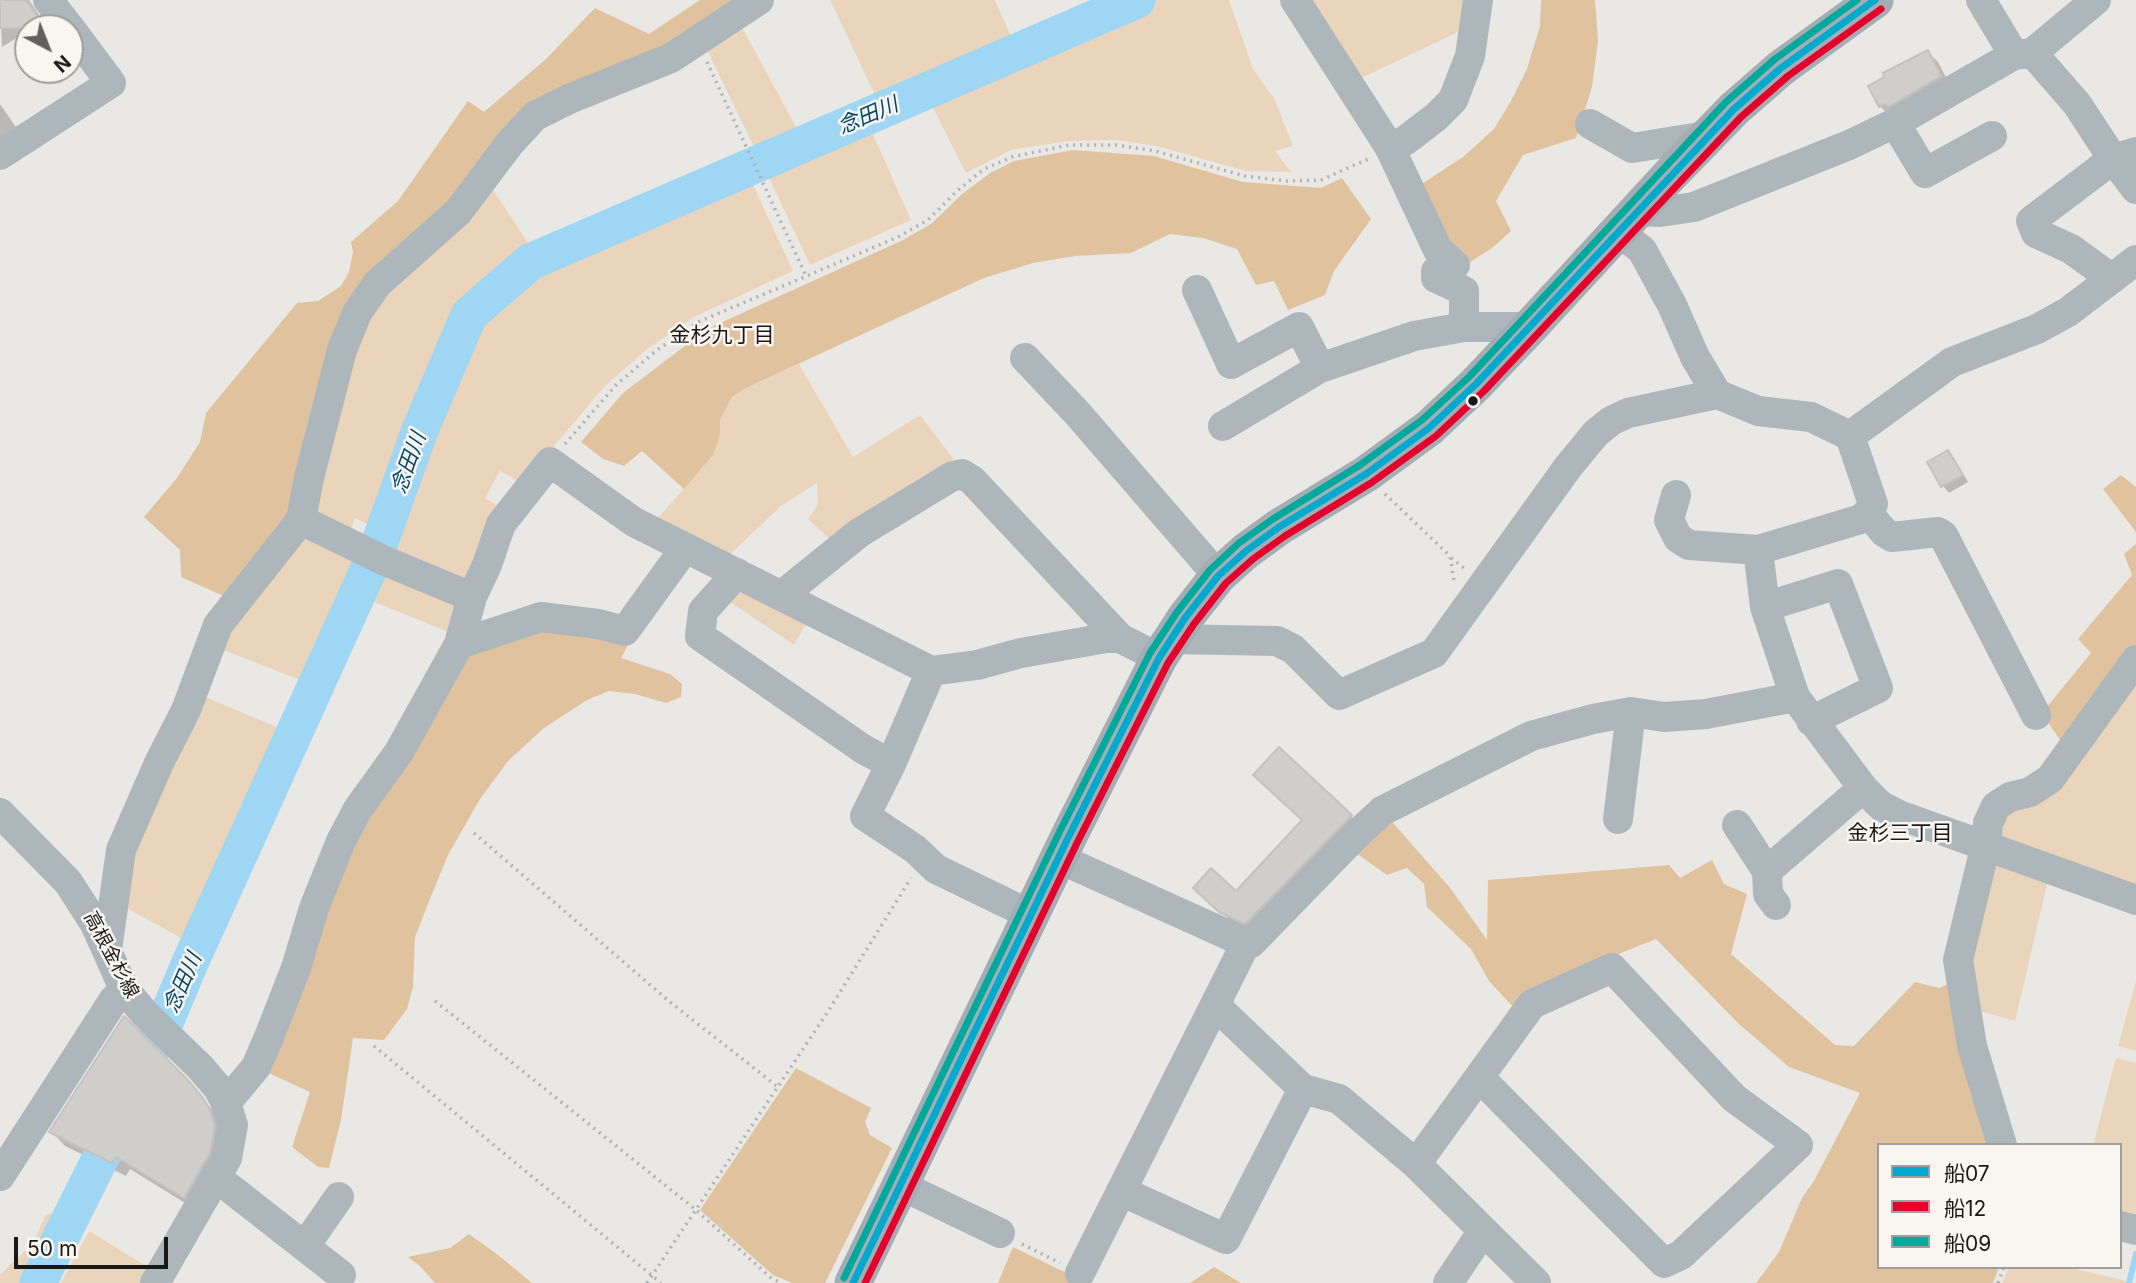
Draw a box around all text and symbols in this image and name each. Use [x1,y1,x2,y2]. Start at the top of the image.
north arrow [14,14,84,84]
text: N [49,50,75,77]
water label: 念田川 [834,92,902,140]
district label: 金杉九丁目 [670,323,774,349]
unlabelled marker [1466,394,1480,408]
water label: 念田川 [386,429,432,497]
district label: 金杉三丁目 [1848,821,1952,847]
street label: 高根金杉線 [79,908,143,1002]
water label: 念田川 [159,949,207,1017]
legend [1877,1143,2122,1269]
text: 船07 [1944,1161,1990,1186]
text: 船12 [1944,1196,1986,1221]
scale bar [18,1224,172,1268]
text: 船09 [1944,1231,1991,1256]
text: 50 m [27,1236,77,1261]

